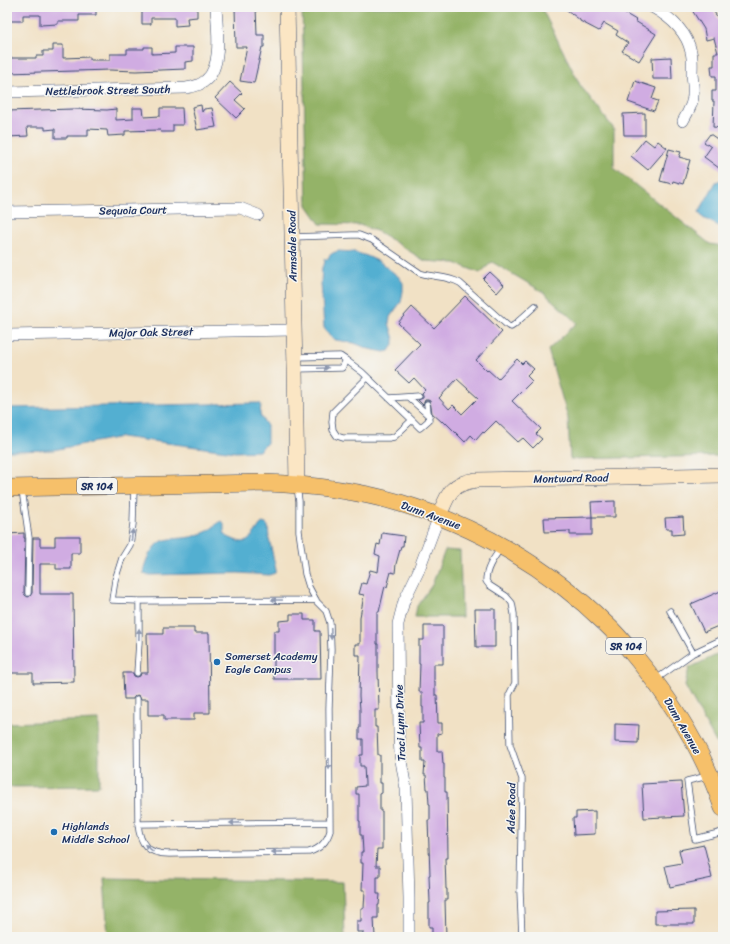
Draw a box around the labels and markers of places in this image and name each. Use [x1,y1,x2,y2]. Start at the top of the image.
place label: Somerset Academy Eagle Campus [225,647,318,679]
marker: Somerset Academy Eagle Campus [212,657,222,667]
place label: Highlands Middle School [62,817,130,849]
marker: Highlands Middle School [49,827,59,837]

